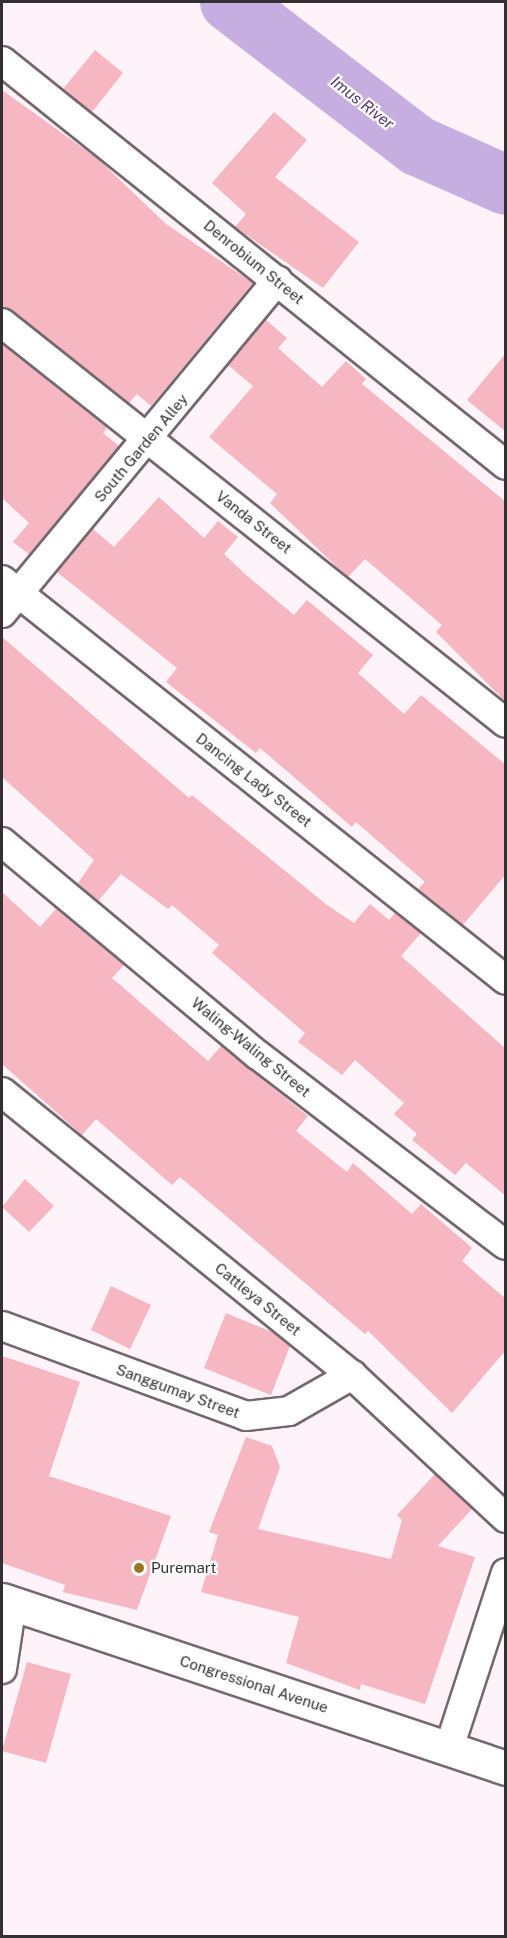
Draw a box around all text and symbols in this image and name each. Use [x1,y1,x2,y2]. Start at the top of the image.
water label: Imus River [327,72,397,134]
street label: Denrobium Street [200,216,308,308]
street label: South Garden Alley [91,390,191,506]
street label: Vanda Street [213,487,295,557]
street label: Dancing Lady Street [193,729,315,831]
street label: Waling-Waling Street [188,994,314,1100]
street label: Cattleya Street [211,1259,305,1339]
street label: Sanggumay Street [114,1360,242,1422]
place label: Puremart [151,1559,216,1577]
marker: Puremart [132,1561,146,1575]
street label: Congressional Avenue [178,1651,330,1717]

